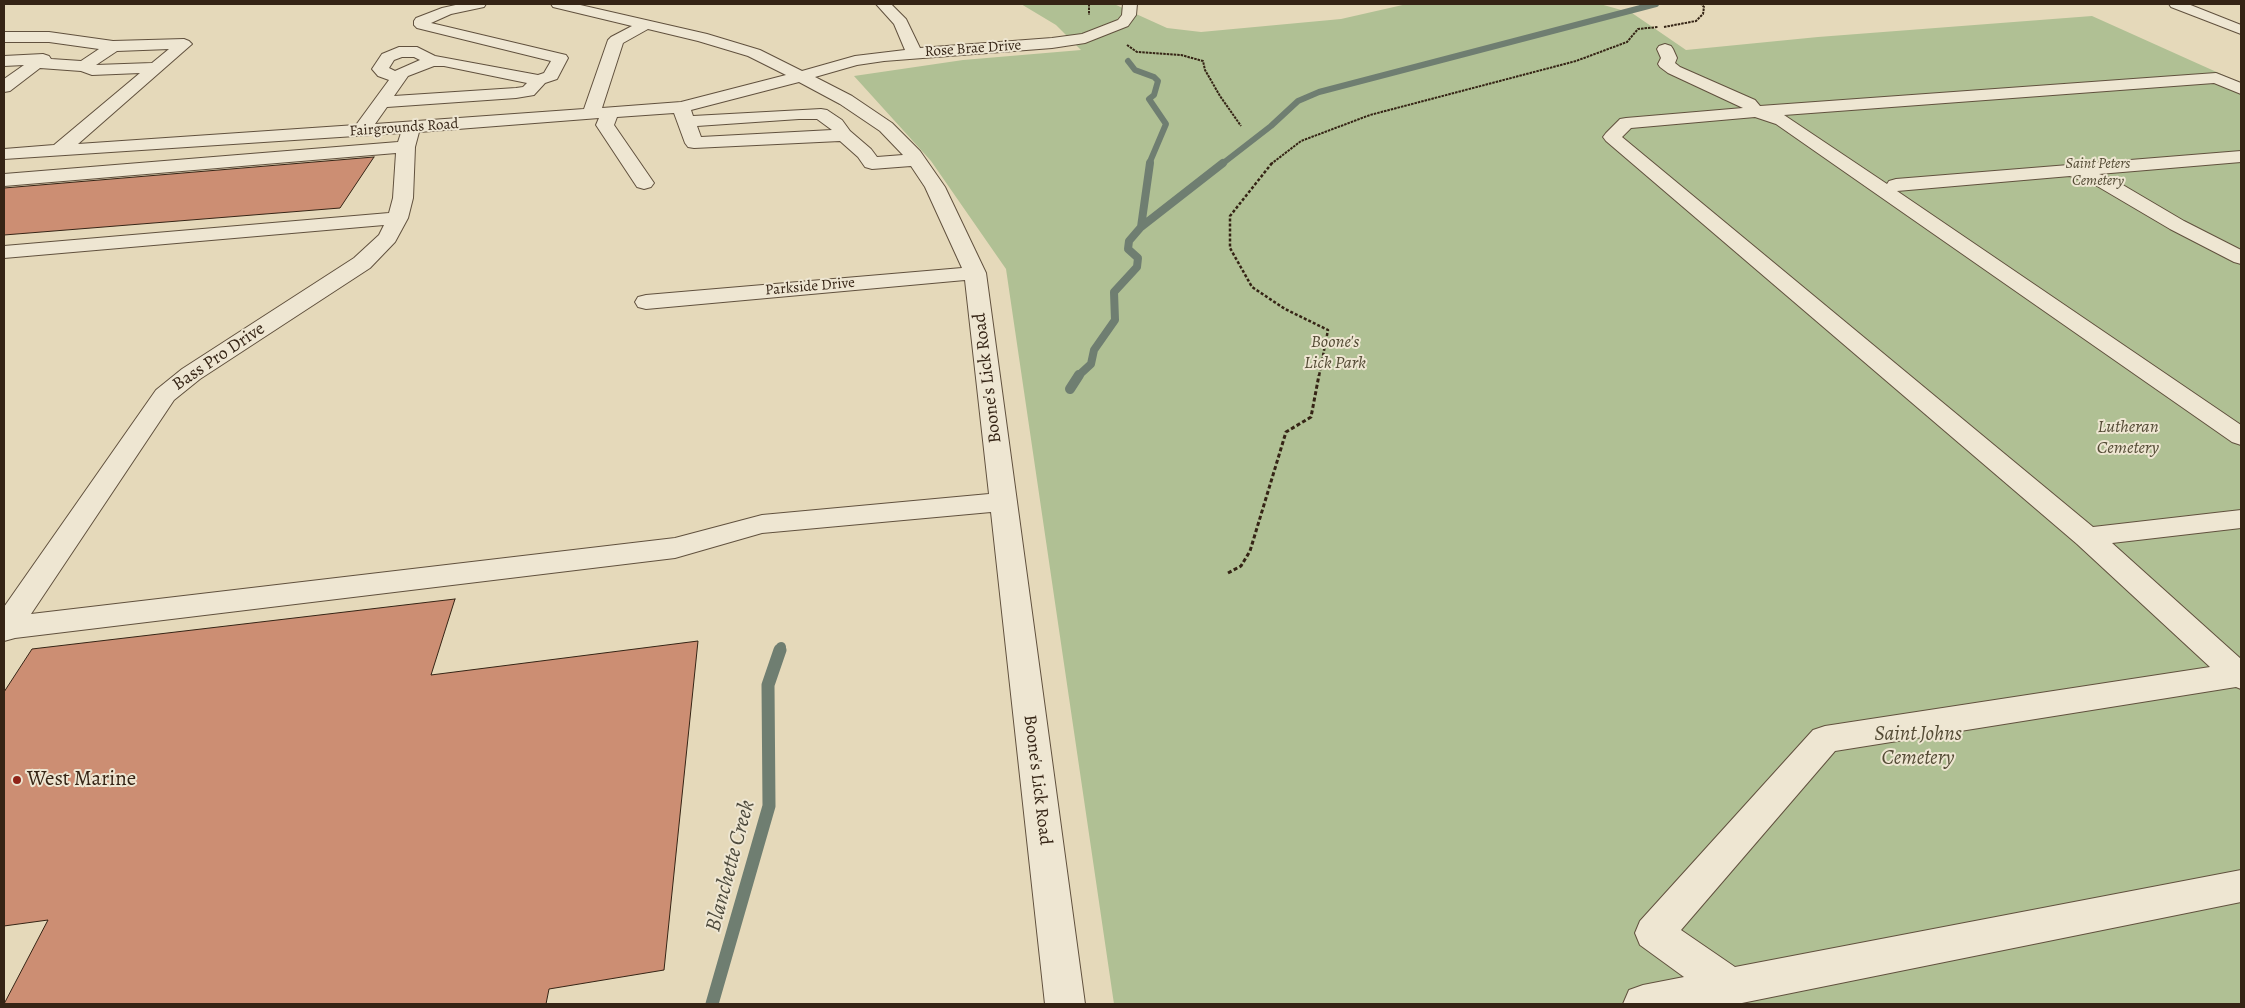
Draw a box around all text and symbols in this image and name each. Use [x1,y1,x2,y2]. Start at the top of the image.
street label: Rose Brae Drive [924,37,1022,61]
street label: Fairgrounds Road [349,115,459,141]
park label: Saint Peters Cemetery [2066,155,2130,190]
street label: Parkside Drive [764,274,856,300]
street label: Boone's Lick Road [969,312,1007,444]
street label: Bass Pro Drive [169,318,269,396]
park label: Boone's Lick Park [1304,332,1366,374]
park label: Lutheran Cemetery [2097,417,2159,459]
street label: Boone's Lick Road [1018,714,1056,846]
park label: Saint Johns Cemetery [1874,722,1962,772]
place label: West Marine [27,767,136,793]
marker: West Marine [11,774,23,786]
water label: Blanchette Creek [701,797,761,935]

